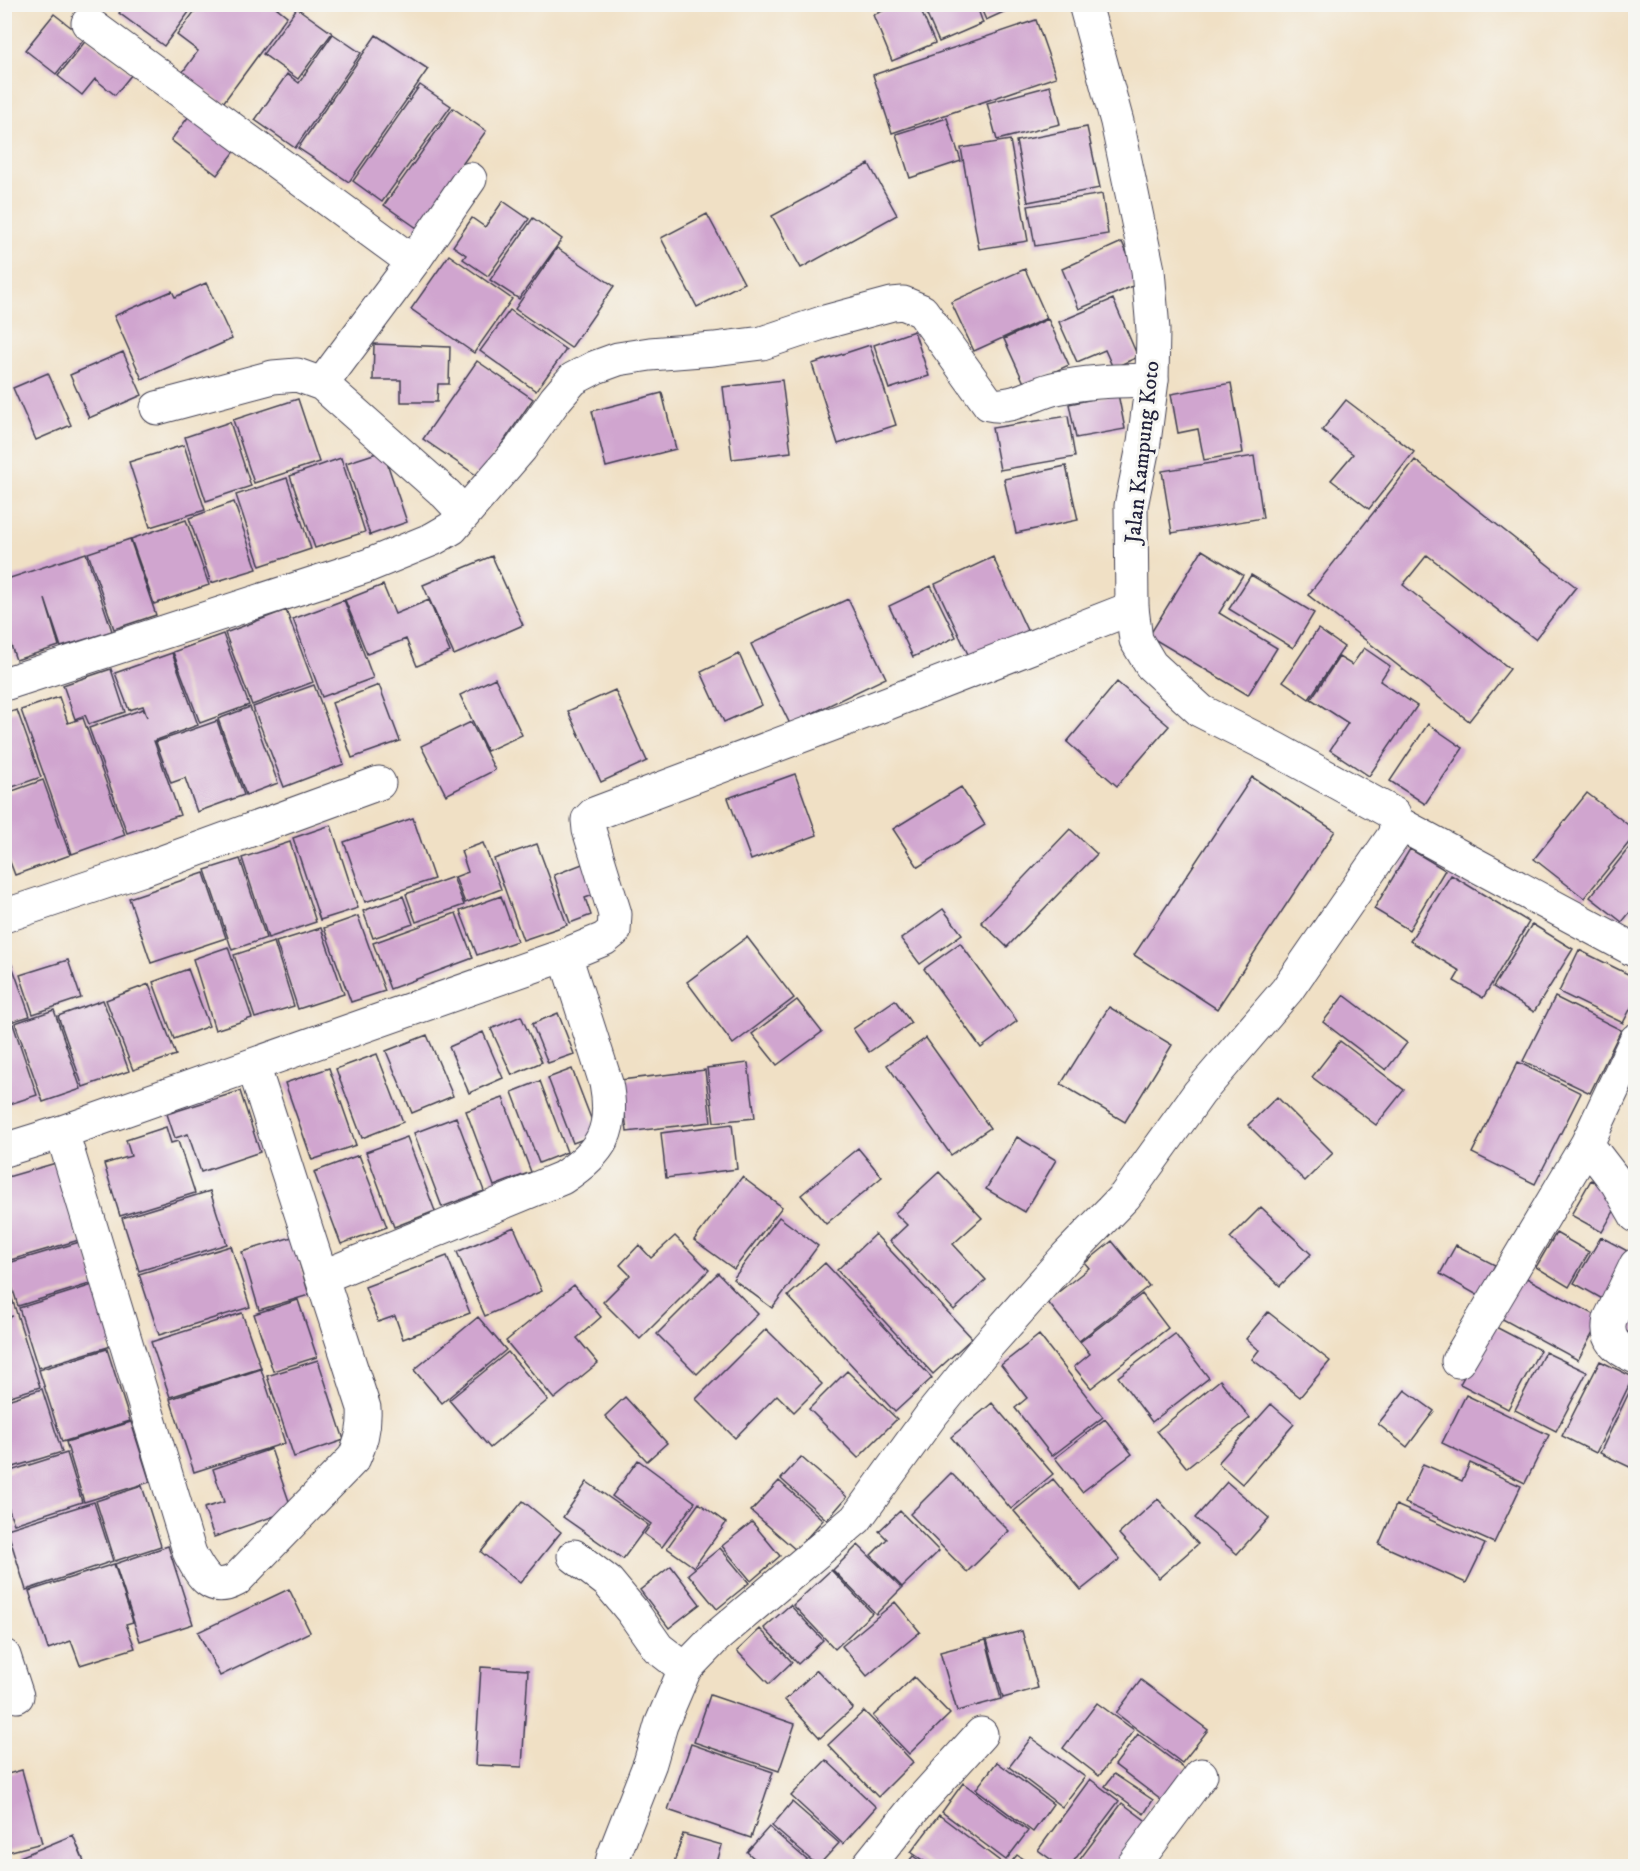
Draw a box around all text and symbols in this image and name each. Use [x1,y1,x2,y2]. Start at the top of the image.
street label: Jalan Kampung Koto [1119,360,1166,547]

